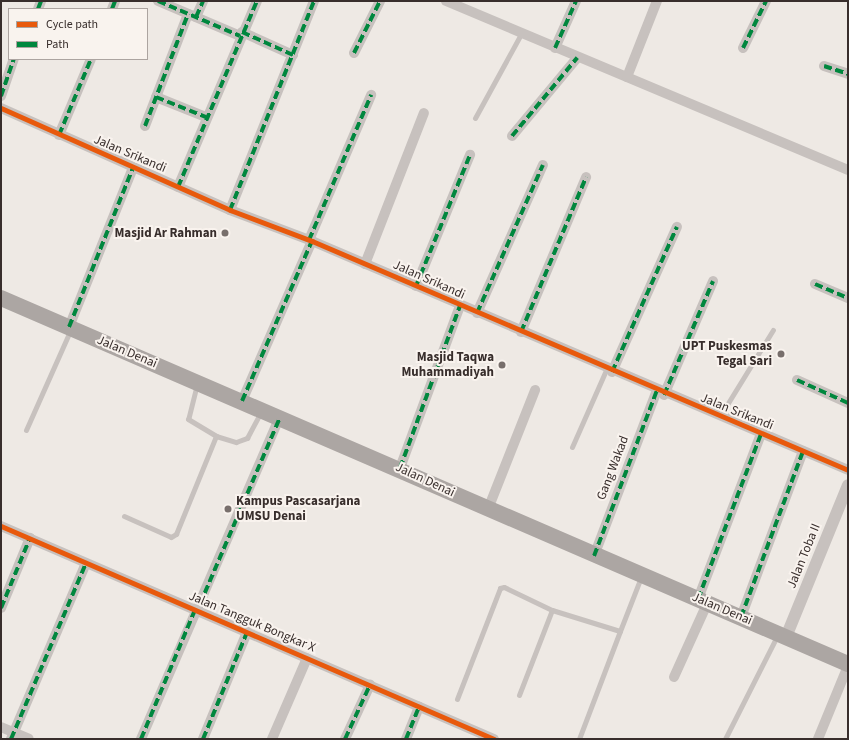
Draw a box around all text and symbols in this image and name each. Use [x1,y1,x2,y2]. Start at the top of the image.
legend [8,8,148,60]
text: Cycle path [46,16,98,33]
text: Path [46,36,69,53]
street label: Jalan Srikandi [91,132,169,176]
place label: Masjid Ar Rahman [114,225,217,241]
marker: Masjid Ar Rahman [220,228,230,238]
street label: Jalan Srikandi [390,257,468,303]
street label: Jalan Denai [95,332,159,372]
place label: UPT Puskesmas Tegal Sari [682,339,772,370]
marker: UPT Puskesmas Tegal Sari [775,348,787,360]
place label: Masjid Taqwa Muhammadiyah [401,350,494,381]
marker: Masjid Taqwa Muhammadiyah [497,360,507,370]
street label: Jalan Srikandi [698,390,776,434]
street label: Gang Wakad [594,434,632,502]
street label: Jalan Denai [393,459,457,501]
place label: Kampus Pascasarjana UMSU Denai [236,494,360,525]
marker: Kampus Pascasarjana UMSU Denai [223,504,233,514]
street label: Jalan Toba II [784,521,824,591]
street label: Jalan Tangguk Bongkar X [186,588,318,656]
street label: Jalan Denai [690,589,754,629]

